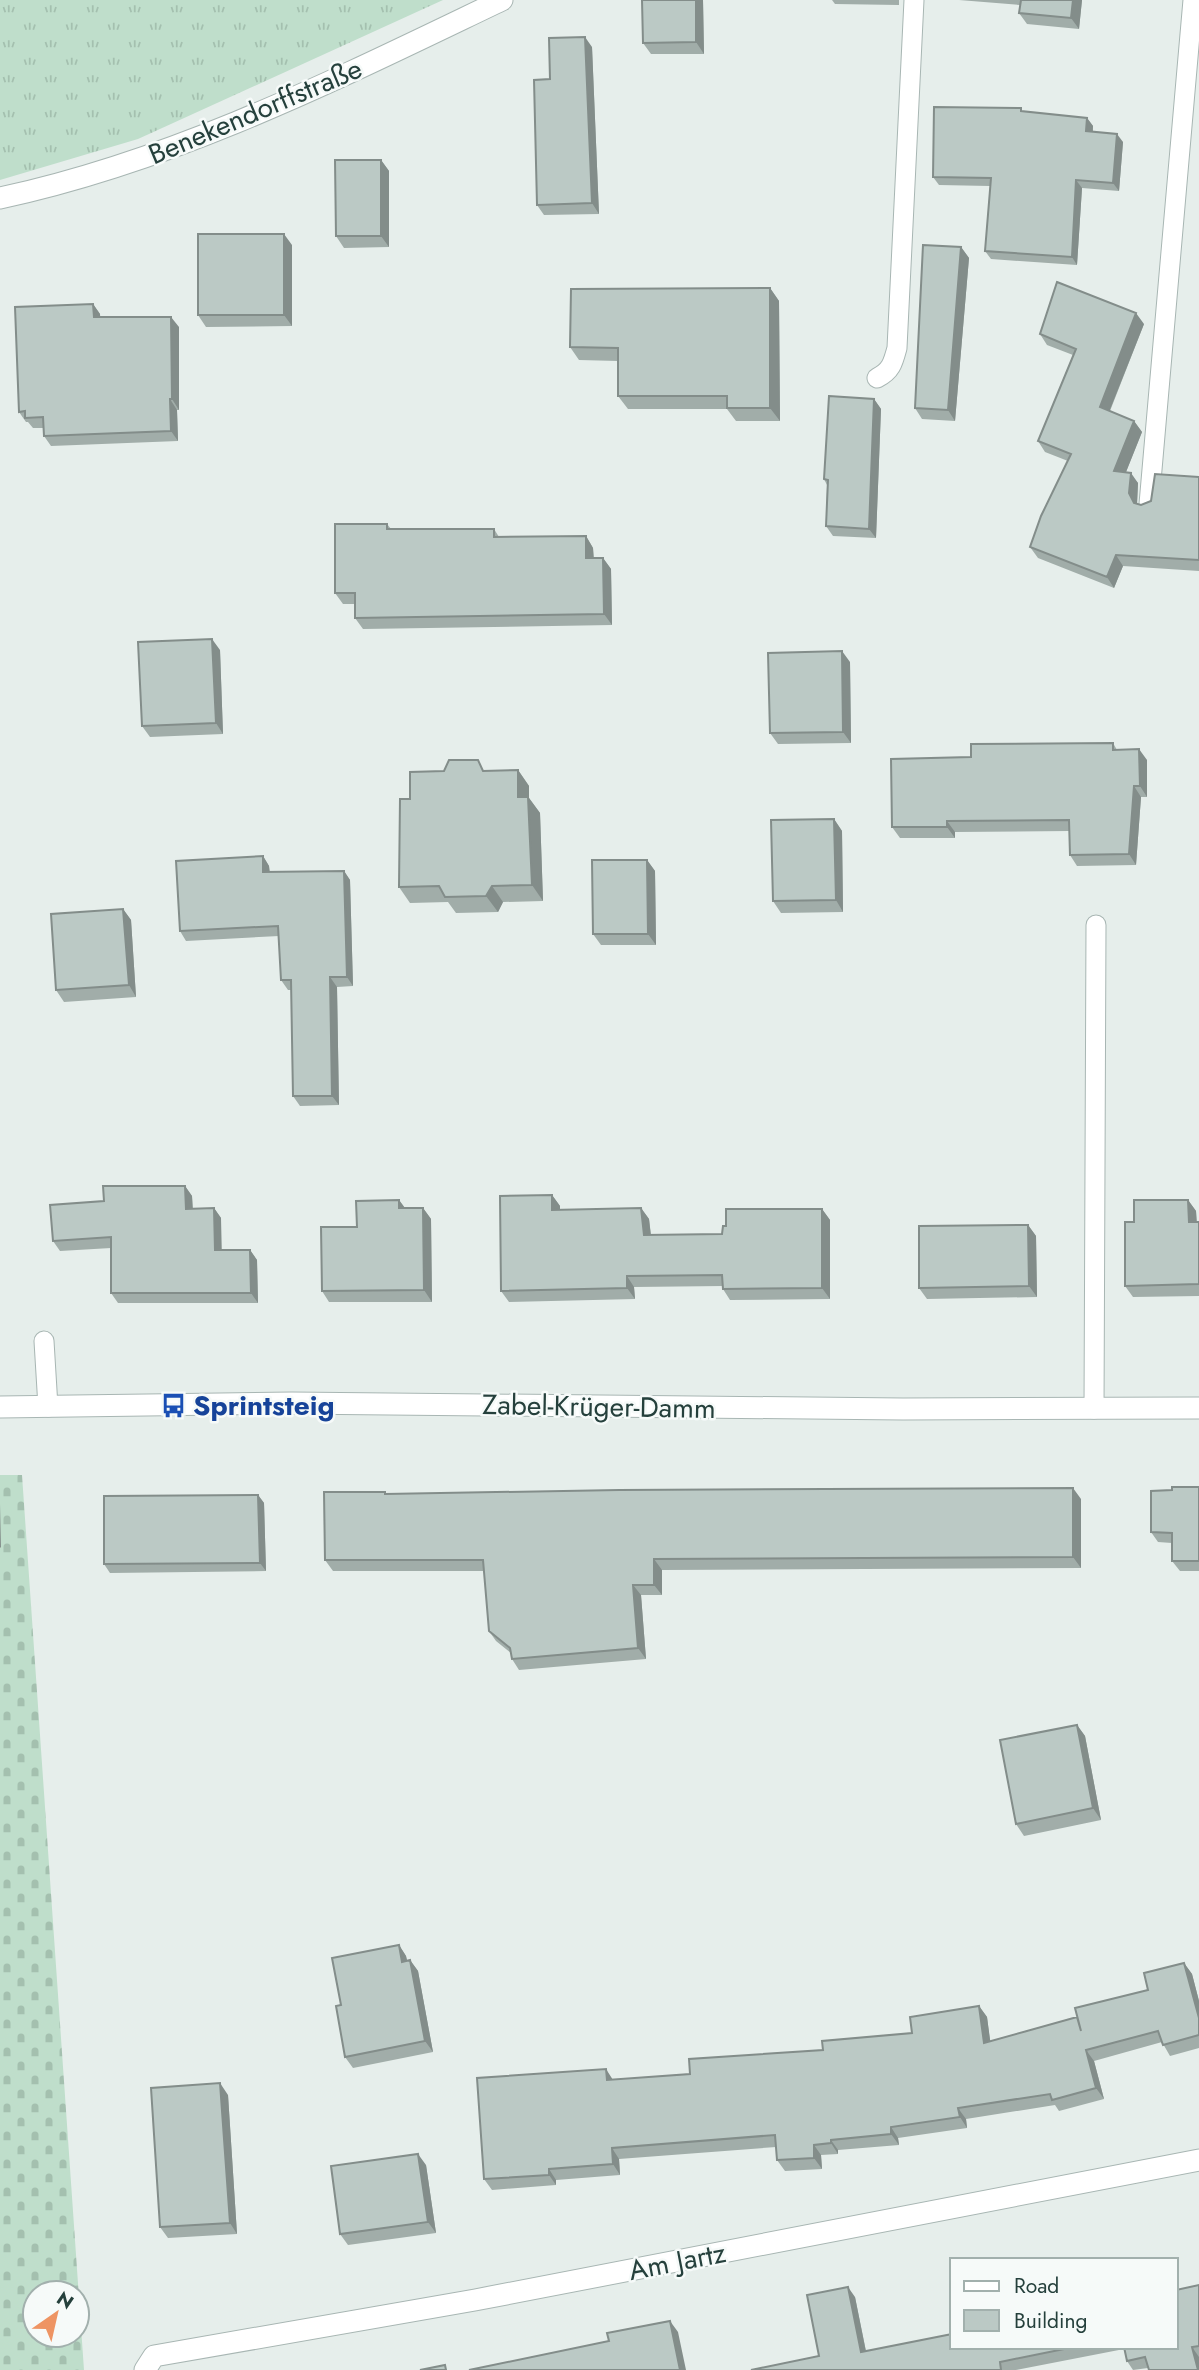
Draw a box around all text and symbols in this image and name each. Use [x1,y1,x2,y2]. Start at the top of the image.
street label: Benekendorffstraße [142,48,368,175]
street label: Zabel-Krüger-Damm [482,1384,716,1429]
place label: Sprintsteig [193,1385,335,1426]
bus stop icon: Sprintsteig [159,1391,187,1419]
street label: Am Jartz [625,2232,729,2291]
legend [950,2258,1178,2349]
text: Road [1014,2271,1059,2301]
north arrow [21,2279,91,2349]
text: N [51,2285,79,2316]
text: Building [1014,2306,1087,2336]

